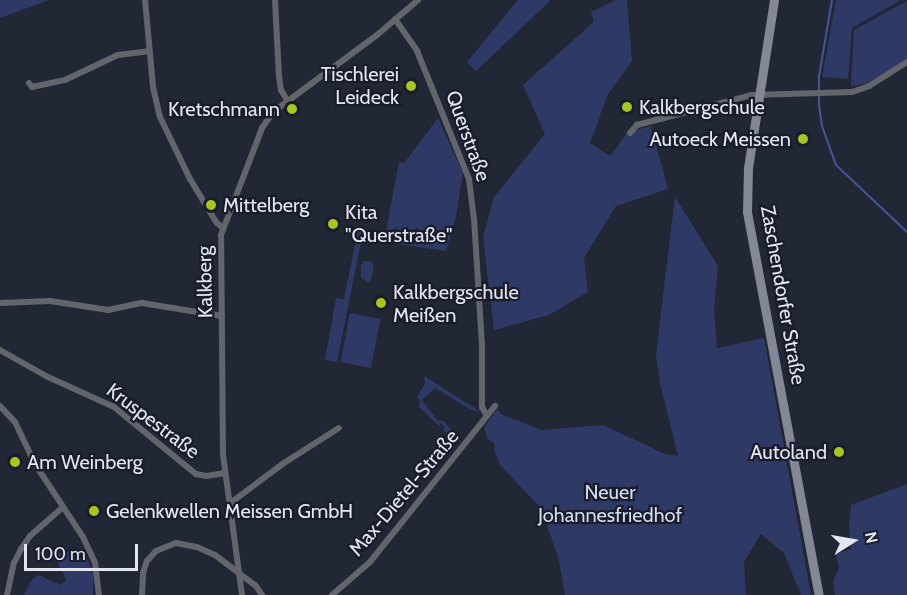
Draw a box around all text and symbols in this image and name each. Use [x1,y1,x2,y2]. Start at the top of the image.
place label: Tischlerei Leideck [321,62,399,109]
marker: Tischlerei Leideck [404,79,418,93]
street label: Querstraße [441,87,495,185]
place label: Kalkbergschule [639,95,765,119]
place label: Kretschmann [168,97,280,121]
marker: Kalkbergschule [620,100,634,114]
marker: Kretschmann [285,102,299,116]
place label: Autoeck Meissen [650,127,791,151]
marker: Autoeck Meissen [796,132,810,146]
place label: Mittelberg [223,193,309,217]
marker: Mittelberg [204,198,218,212]
place label: Kita "Querstraße" [345,201,452,248]
street label: Zaschendorfer Straße [755,204,811,386]
marker: Kita "Querstraße" [326,217,340,231]
street label: Kalkberg [192,246,218,318]
place label: Kalkbergschule Meißen [393,280,519,327]
marker: Kalkbergschule Meißen [374,296,388,310]
street label: Kruspestraße [102,378,204,464]
street label: Max-Dietel-Straße [344,425,464,561]
place label: Autoland [750,440,827,464]
marker: Autoland [832,445,846,459]
place label: Am Weinberg [27,450,143,474]
marker: Am Weinberg [8,455,22,469]
park label: Neuer Johannesfriedhof [538,480,682,527]
place label: Gelenkwellen Meissen GmbH [106,499,353,523]
marker: Gelenkwellen Meissen GmbH [87,504,101,518]
north arrow [823,511,883,571]
text: N [861,530,882,545]
scale bar [27,532,141,570]
text: 100 m [35,543,86,565]

